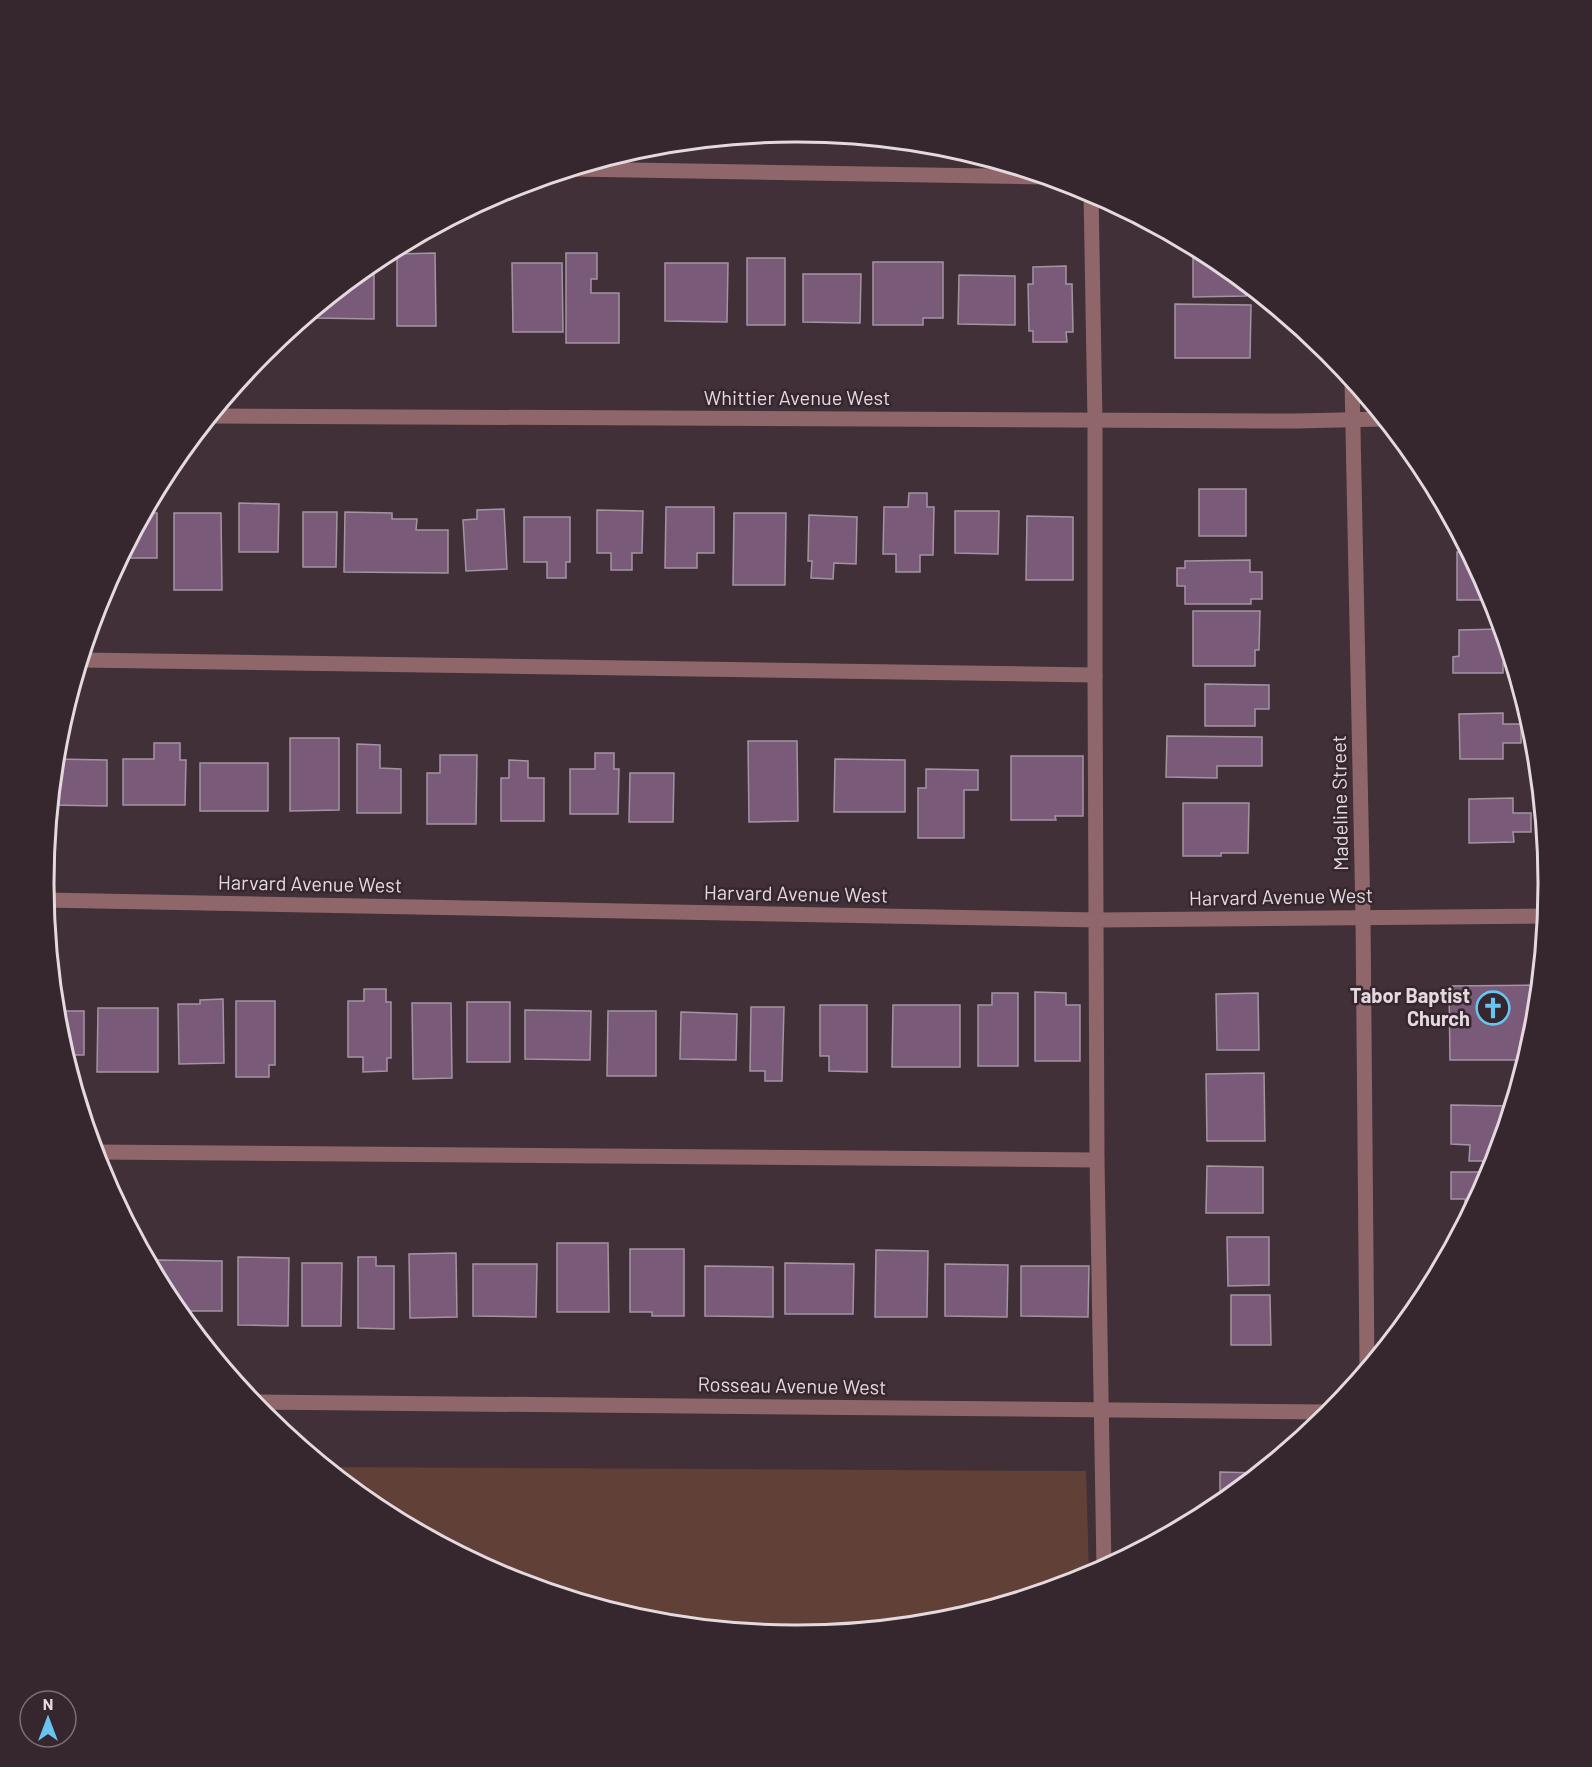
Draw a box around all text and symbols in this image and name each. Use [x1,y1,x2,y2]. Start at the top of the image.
street label: Whittier Avenue West [704,385,890,409]
street label: Madeline Street [1326,735,1352,871]
street label: Harvard Avenue West [218,869,402,897]
street label: Harvard Avenue West [704,879,888,907]
street label: Harvard Avenue West [1189,882,1373,910]
place label: Tabor Baptist Church [1350,983,1470,1030]
church icon: Tabor Baptist Church [1475,990,1511,1026]
street label: Rosseau Avenue West [697,1371,887,1399]
north arrow [18,1689,78,1749]
text: N [43,1694,53,1713]

